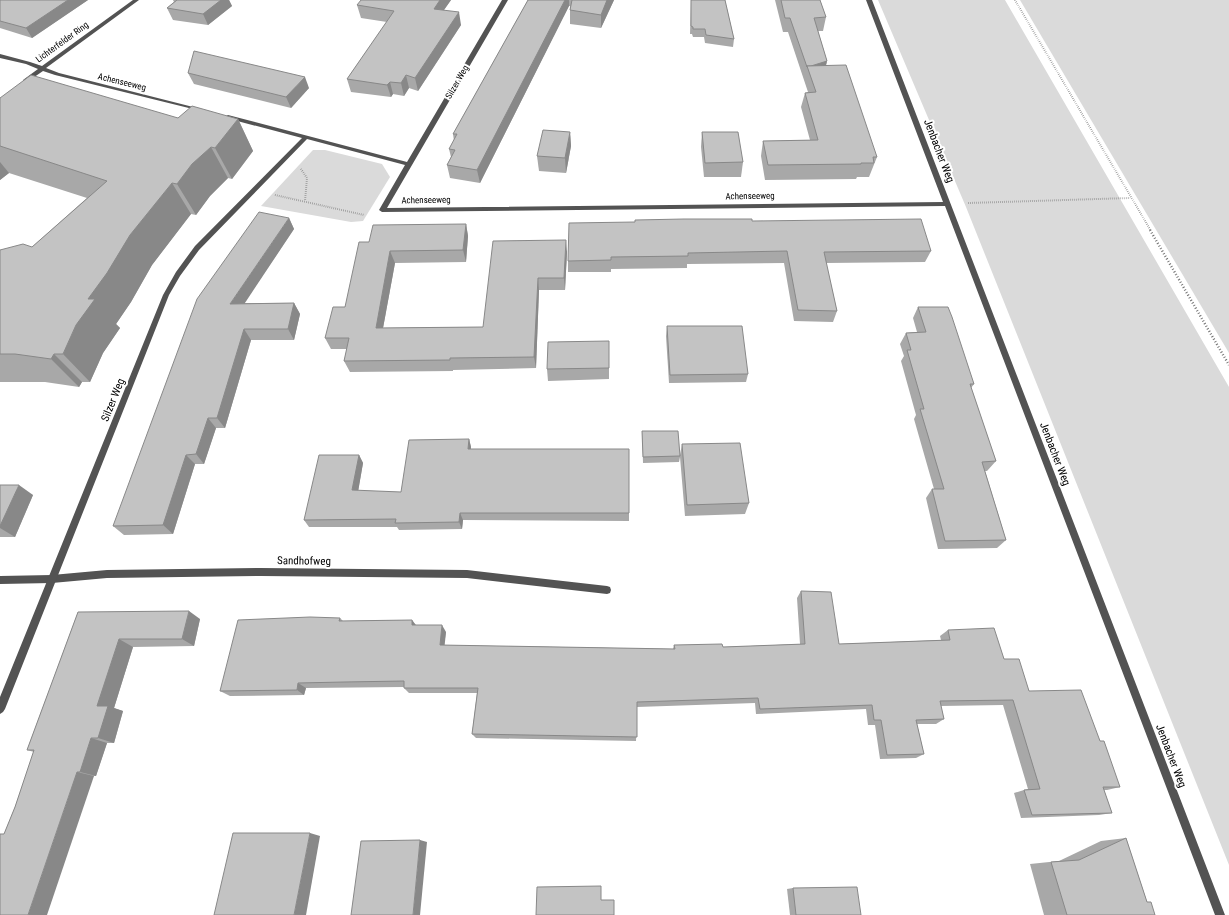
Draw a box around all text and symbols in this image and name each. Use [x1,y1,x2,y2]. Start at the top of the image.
street label: Lichterfelder Ring [34,20,90,64]
street label: Silzer Weg [443,63,471,101]
street label: Achenseeweg [97,71,147,93]
street label: Jenbacher Weg [921,118,957,184]
street label: Achenseeweg [725,191,775,201]
street label: Achenseeweg [401,195,451,205]
street label: Silzer Weg [98,377,128,423]
street label: Jenbacher Weg [1037,421,1073,487]
street label: Sandhofweg [277,554,331,568]
street label: Jenbacher Weg [1153,723,1189,789]

